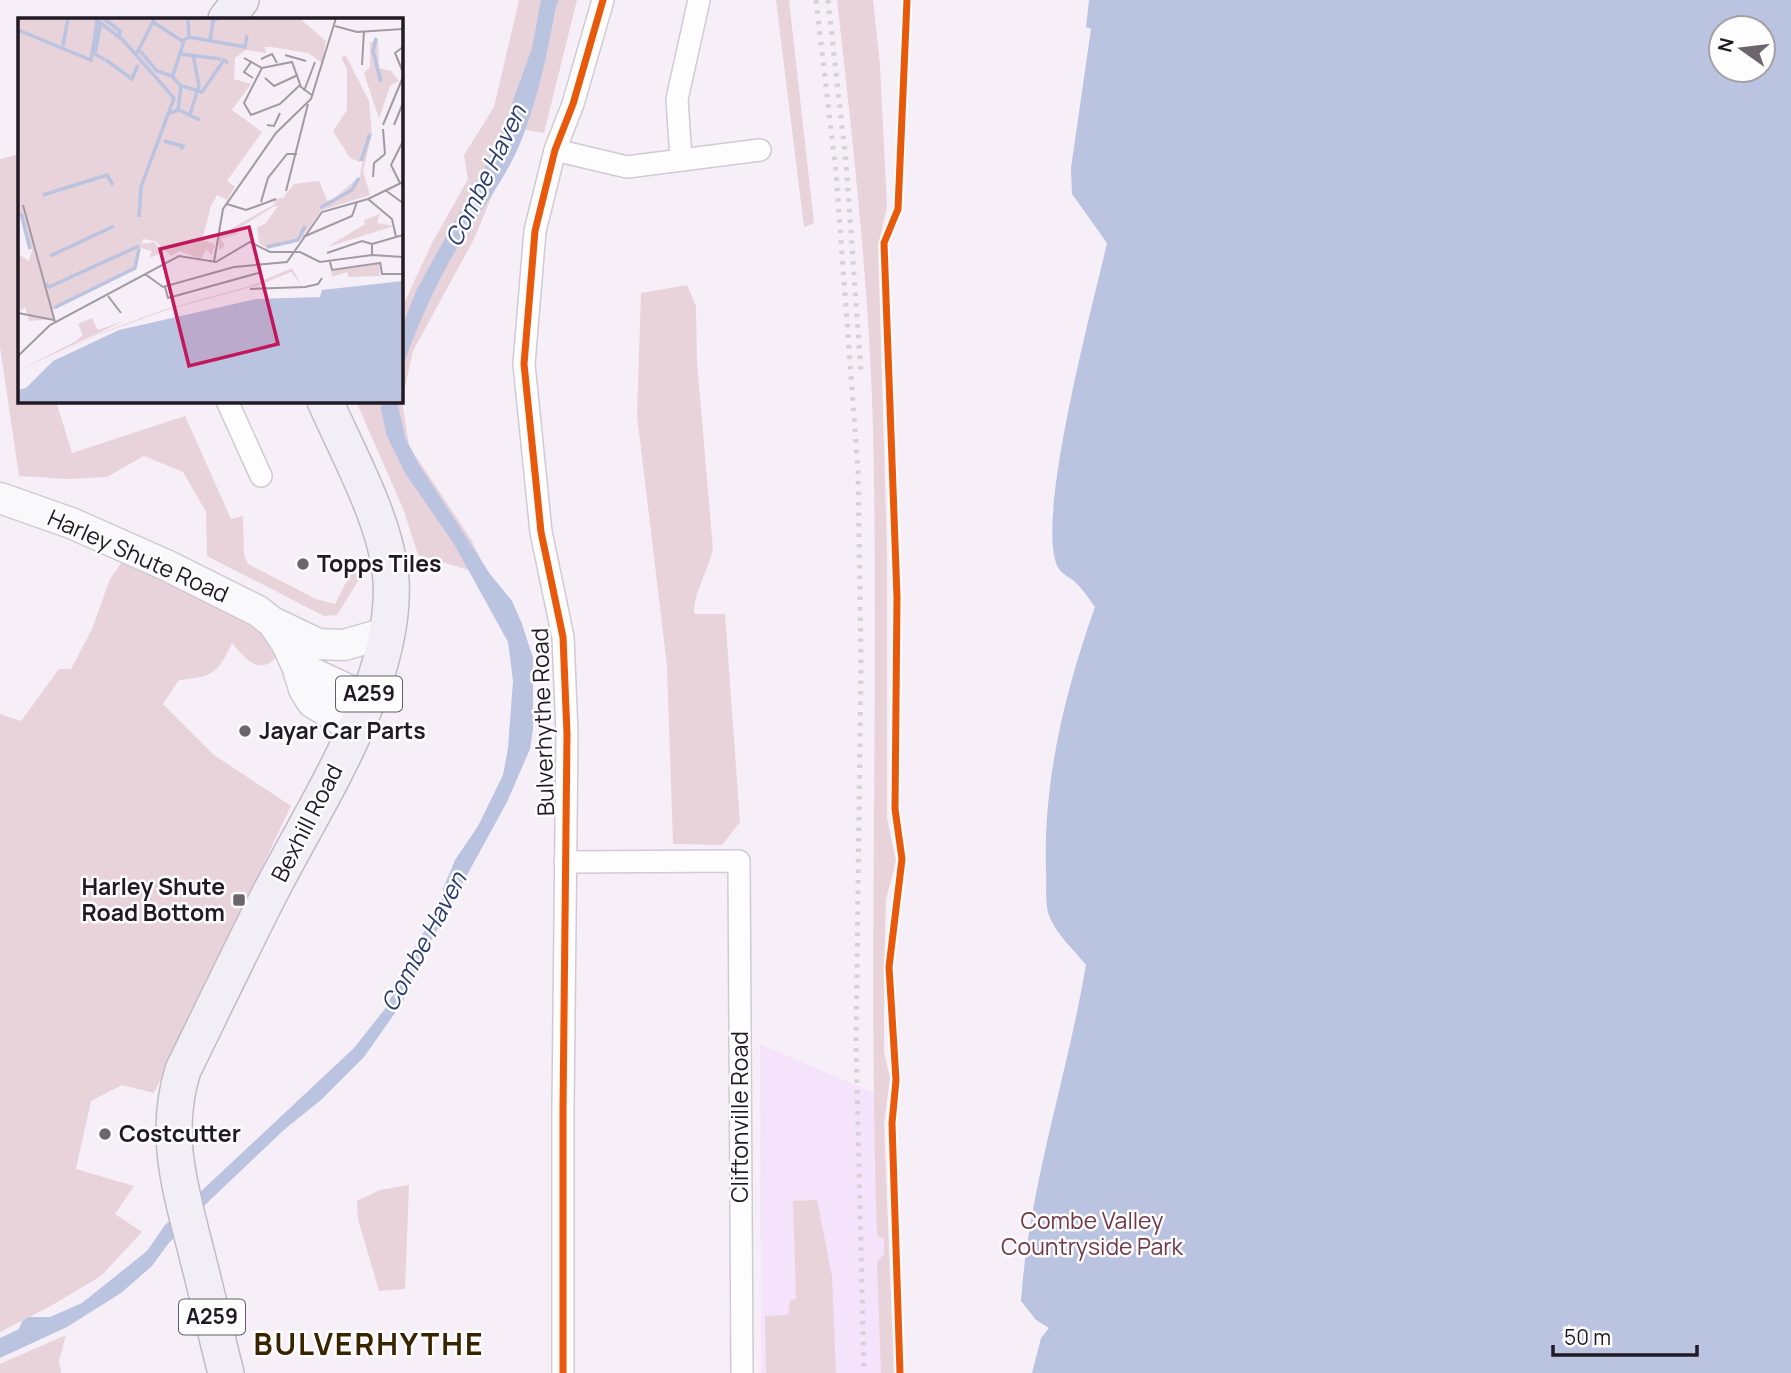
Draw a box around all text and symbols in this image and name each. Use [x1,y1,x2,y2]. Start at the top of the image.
north arrow [1707,14,1777,84]
inset map [18,18,402,402]
text: N [1711,35,1740,55]
water label: Combe Haven [436,98,533,252]
street label: Harley Shute Road [43,501,234,609]
place label: Topps Tiles [317,547,442,579]
marker: Topps Tiles [295,556,311,572]
street label: Bulverhythe Road [523,627,561,817]
road number: A259 [336,676,402,712]
place label: Jayar Car Parts [259,714,426,746]
marker: Jayar Car Parts [237,723,253,739]
street label: Bexhill Road [263,758,349,887]
water label: Combe Haven [372,865,474,1017]
place label: Harley Shute Road Bottom [81,870,225,928]
marker: Harley Shute Road Bottom [231,892,247,908]
street label: Cliftonville Road [723,1031,755,1203]
place label: Costcutter [119,1117,241,1149]
marker: Costcutter [97,1126,113,1142]
park label: Combe Valley Countryside Park [1001,1204,1183,1262]
road number: A259 [179,1300,245,1334]
scale bar [1553,1314,1696,1358]
district label: BULVERHYTHE [254,1323,484,1364]
text: 50 m [1564,1323,1611,1351]

